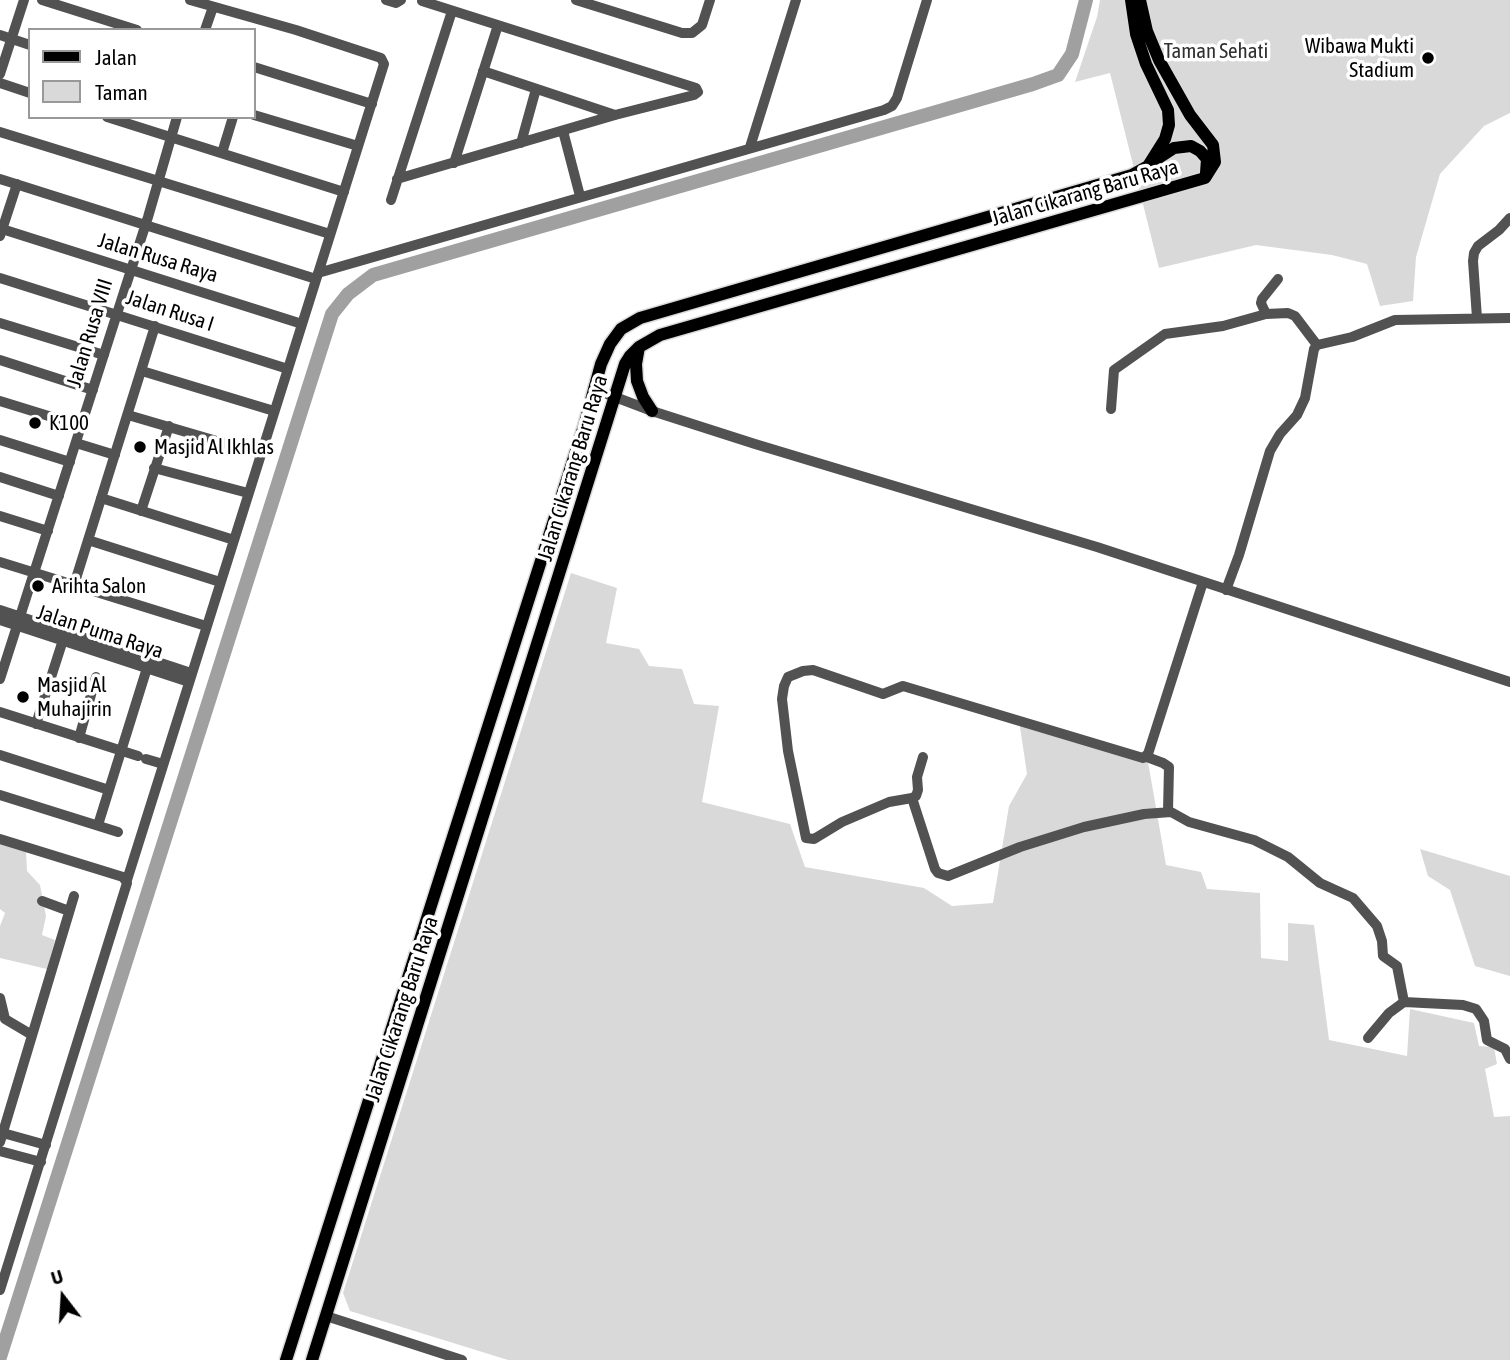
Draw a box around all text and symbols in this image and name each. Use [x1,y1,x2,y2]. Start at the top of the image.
legend [28,28,256,119]
place label: Wibawa Mukti Stadium [1305,33,1414,83]
park label: Taman Sehati [1164,38,1268,64]
text: Jalan [95,45,137,69]
marker: Wibawa Mukti Stadium [1420,50,1436,66]
text: Taman [95,80,148,104]
street label: Jalan Cikarang Baru Raya [989,154,1181,232]
street label: Jalan Rusa Raya [95,228,221,288]
street label: Jalan Rusa VIII [62,276,118,390]
street label: Jalan Rusa I [123,285,217,337]
street label: Jalan Cikarang Baru Raya [533,372,613,564]
place label: K100 [49,410,89,436]
marker: K100 [27,415,43,431]
place label: Masjid Al Ikhlas [154,434,274,460]
marker: Masjid Al Ikhlas [132,439,148,455]
place label: Arihta Salon [52,573,146,599]
marker: Arihta Salon [30,578,46,594]
street label: Jalan Puma Raya [34,600,166,664]
place label: Masjid Al Muhajirin [37,672,112,722]
marker: Masjid Al Muhajirin [15,689,31,705]
street label: Jalan Cikarang Baru Raya [360,913,444,1105]
north arrow [28,1262,98,1332]
text: U [48,1265,65,1289]

